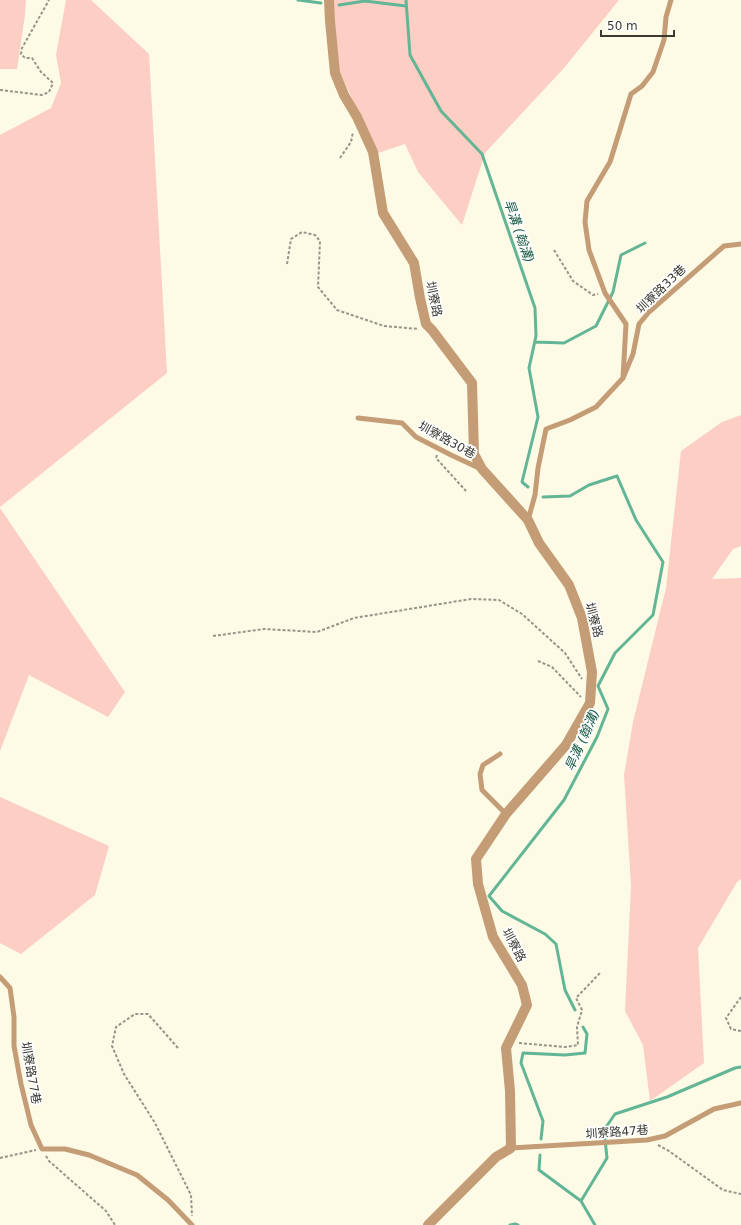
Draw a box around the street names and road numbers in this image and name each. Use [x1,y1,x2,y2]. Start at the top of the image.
street label: 圳寮路33巷 [633,262,689,316]
street label: 圳寮路 [423,280,445,318]
street label: 圳寮路30巷 [416,419,478,461]
street label: 圳寮路 [583,601,605,639]
street label: 圳寮路 [499,926,529,964]
street label: 圳寮路77巷 [19,1041,43,1105]
street label: 圳寮路47巷 [585,1123,649,1141]

